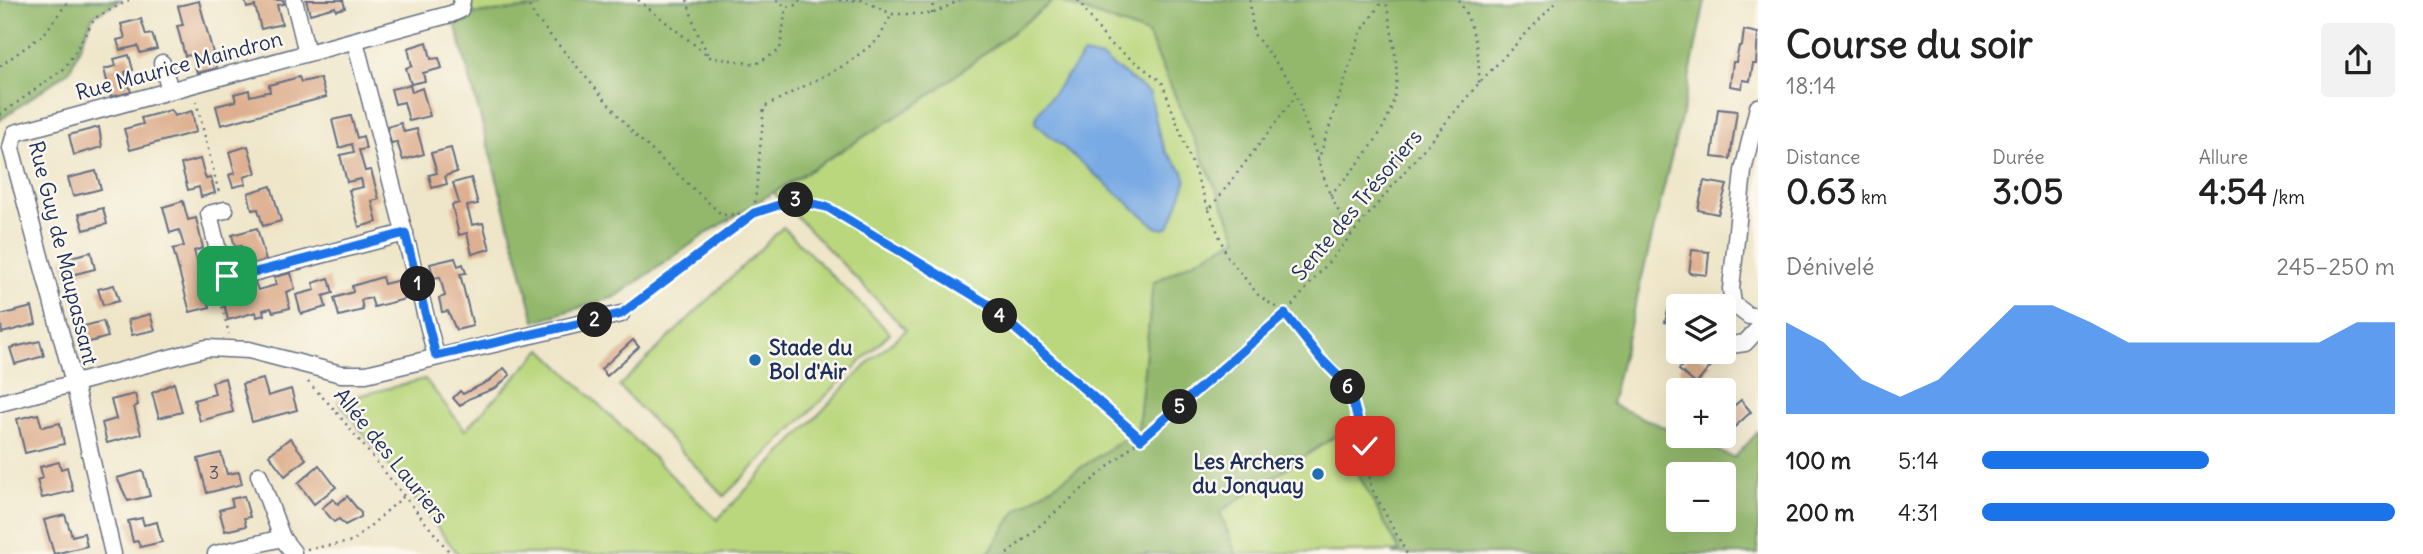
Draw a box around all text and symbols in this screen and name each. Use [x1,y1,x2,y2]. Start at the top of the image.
text: Course du soir [1786,21,2033,68]
button: share [2321,23,2395,97]
street label: Rue Maurice Maindron [72,25,285,106]
text: 18:14 [1786,71,1836,100]
street label: Sente des Trésoriers [1285,124,1428,286]
street label: Rue Guy de Maupassant [23,138,104,368]
text: Distance [1786,145,1860,169]
text: Durée [1992,145,2045,169]
text: Allure [2199,145,2248,169]
text: 0.63 [1786,169,1856,213]
text: 3:05 [1992,169,2063,213]
text: 4:54 [2199,169,2267,213]
pin: 3 [778,182,814,218]
text: km [1856,185,1887,209]
text: /km [2267,185,2305,209]
text: 3 [790,187,801,211]
pin [197,246,257,306]
text: Dénivelé [1786,252,1874,281]
text: 245–250 m [2277,252,2395,281]
icon: arrive [208,257,246,295]
pin: 1 [400,266,436,302]
text: 1 [414,271,421,295]
map controls [1666,294,1736,532]
button: layers [1666,294,1736,364]
pin: 4 [982,298,1018,334]
pin: 2 [578,302,612,338]
text: 4 [994,303,1005,327]
text: 2 [589,307,600,331]
place label: Stade du Bol d'Air [769,334,852,385]
marker: Stade du Bol d'Air [747,352,763,368]
pin: 6 [1330,370,1366,404]
text: 6 [1342,374,1353,398]
button: + [1666,378,1736,448]
street label: Allée des Lauriers [328,382,454,529]
pin: 5 [1162,390,1198,424]
text: 5 [1174,394,1185,418]
pin [1335,416,1395,476]
icon: check [1346,427,1384,465]
text: 100 m [1786,446,1851,475]
text: 5:14 [1898,446,1939,475]
place label: Les Archers du Jonquay [1192,448,1304,499]
house number: 3 [209,461,219,484]
button: − [1666,462,1736,532]
marker: Les Archers du Jonquay [1310,466,1326,482]
text: 200 m [1786,498,1855,527]
text: 4:31 [1898,498,1938,527]

